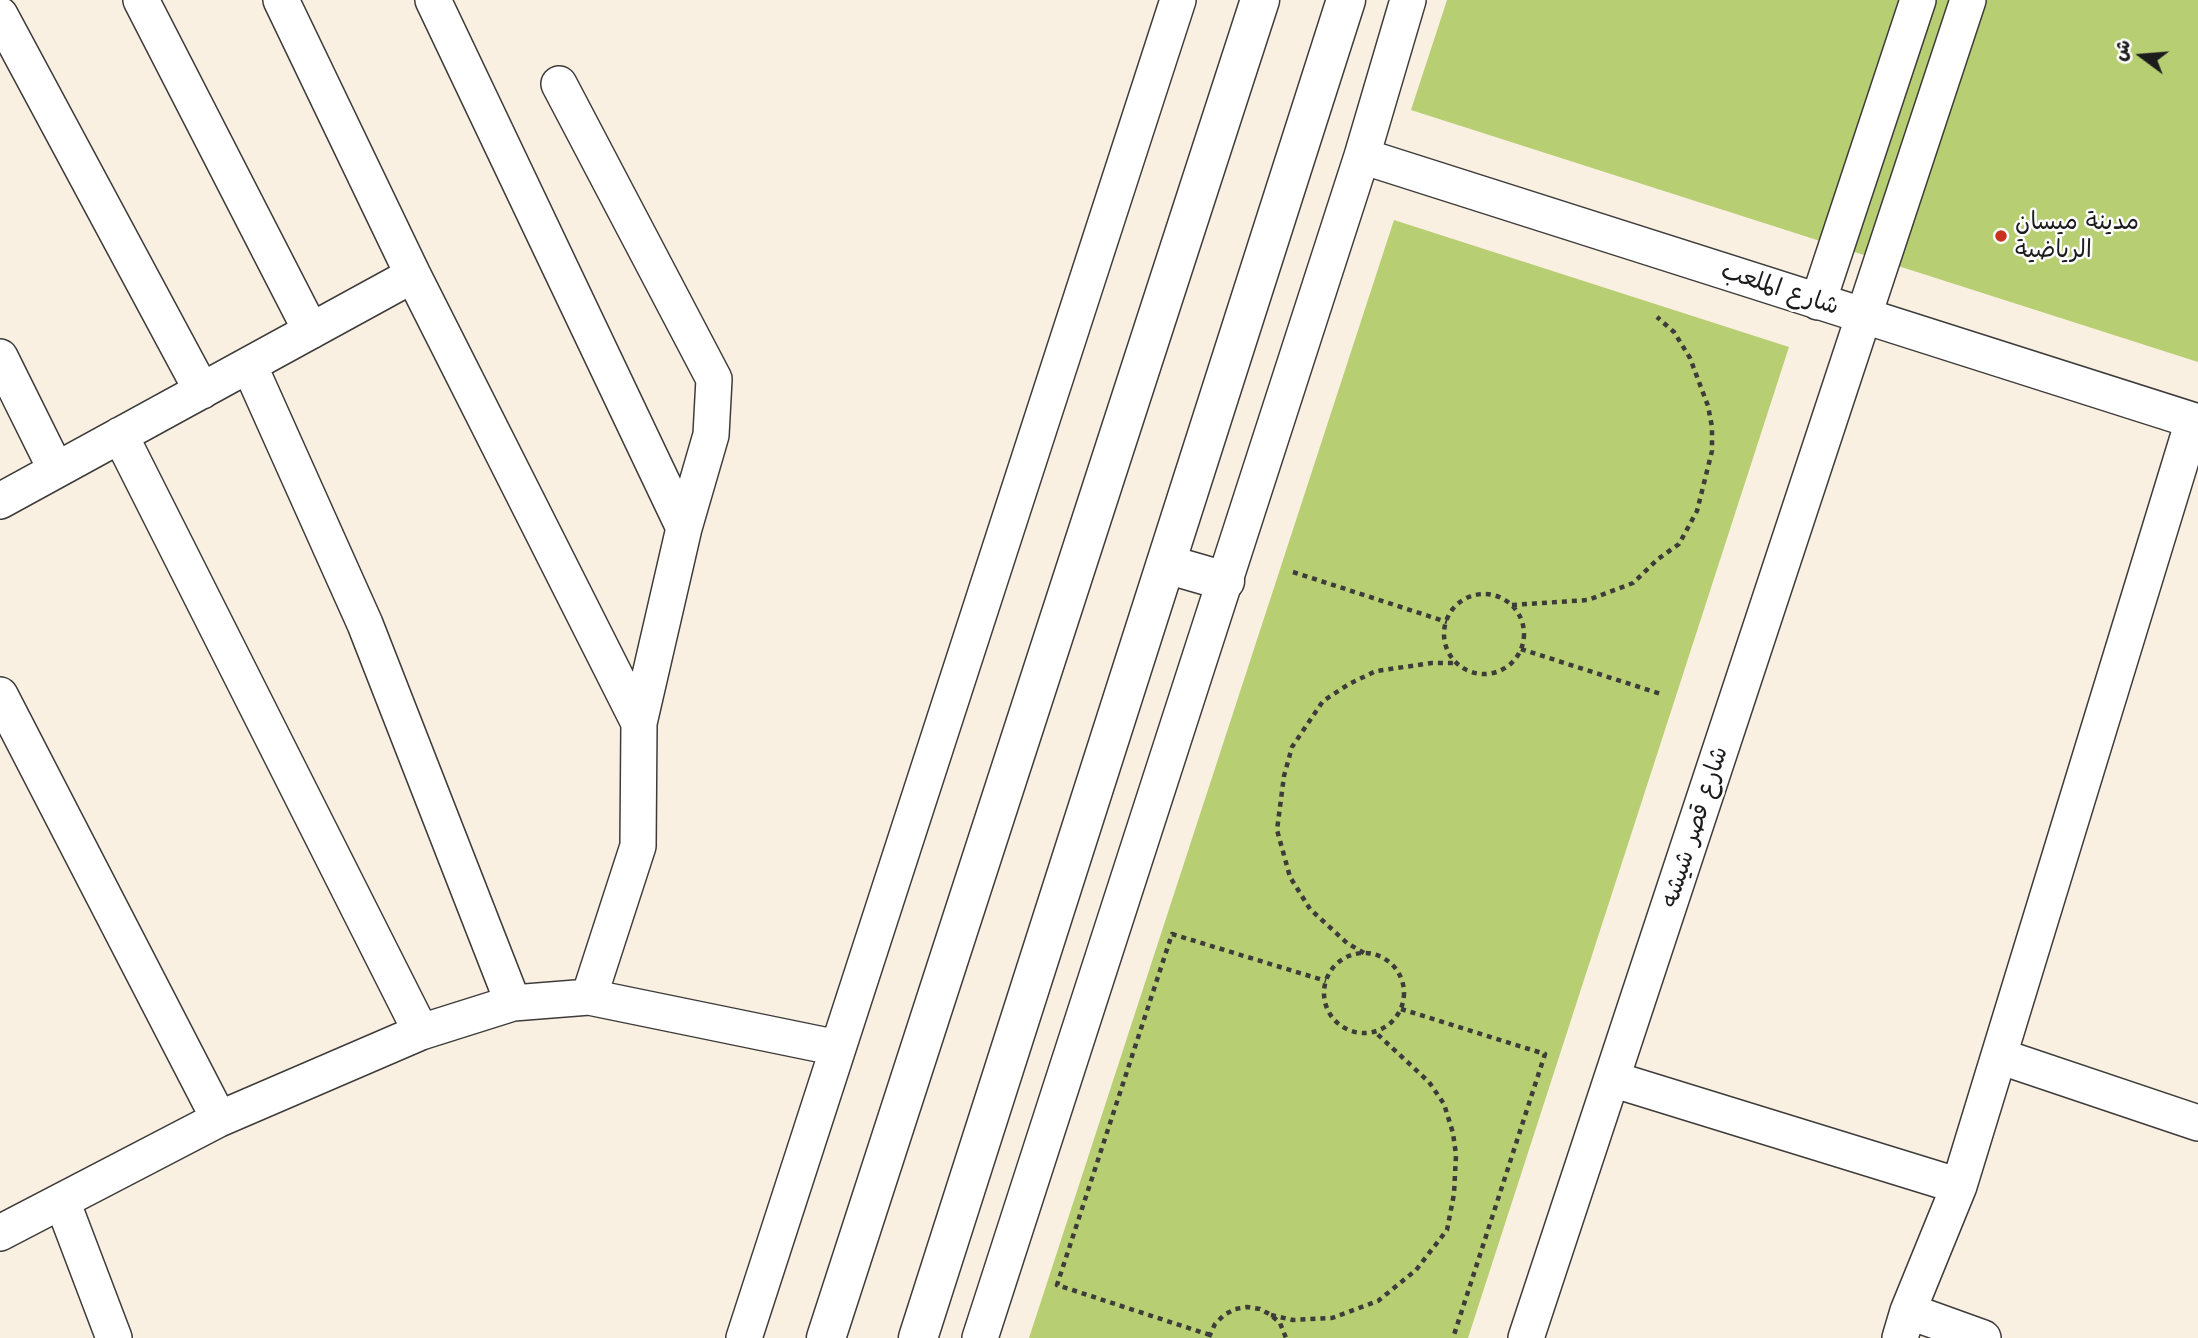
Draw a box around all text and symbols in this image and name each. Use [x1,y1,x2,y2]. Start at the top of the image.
north arrow [2107,21,2177,91]
text: ش [2108,37,2135,63]
place label: مدينة ميسان الرياضية [2015,208,2139,264]
marker: مدينة ميسان الرياضية [1993,228,2009,244]
street label: شارع الملعب [1717,256,1843,322]
street label: شارع قصر شيشه [1655,743,1735,911]

